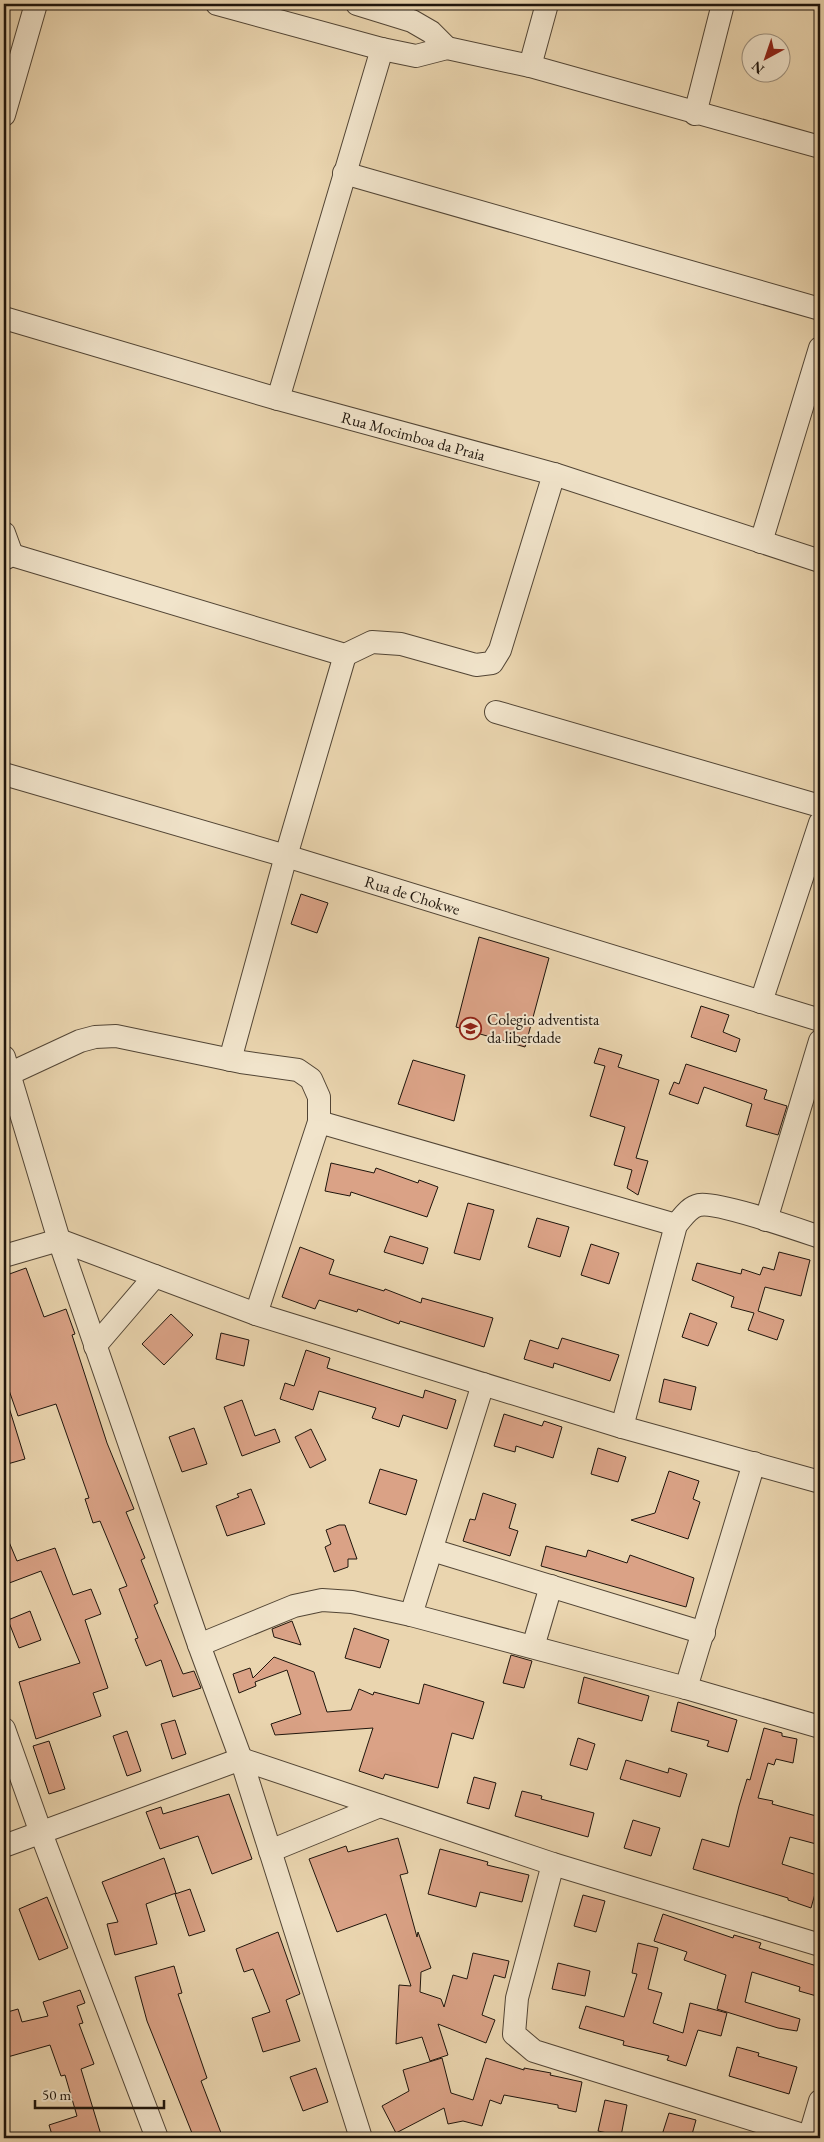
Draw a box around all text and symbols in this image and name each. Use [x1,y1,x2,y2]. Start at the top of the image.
north arrow [742,32,792,82]
text: N [747,57,768,78]
street label: Rua Mocimboa da Praia [339,407,488,466]
street label: Rua de Chokwe [362,871,463,920]
place label: Colegio adventista da liberdade [487,1009,600,1048]
school or university icon: Colegio adventista da liberdade [459,1016,483,1040]
scale bar [35,2077,164,2109]
text: 50 m [42,2085,71,2104]

